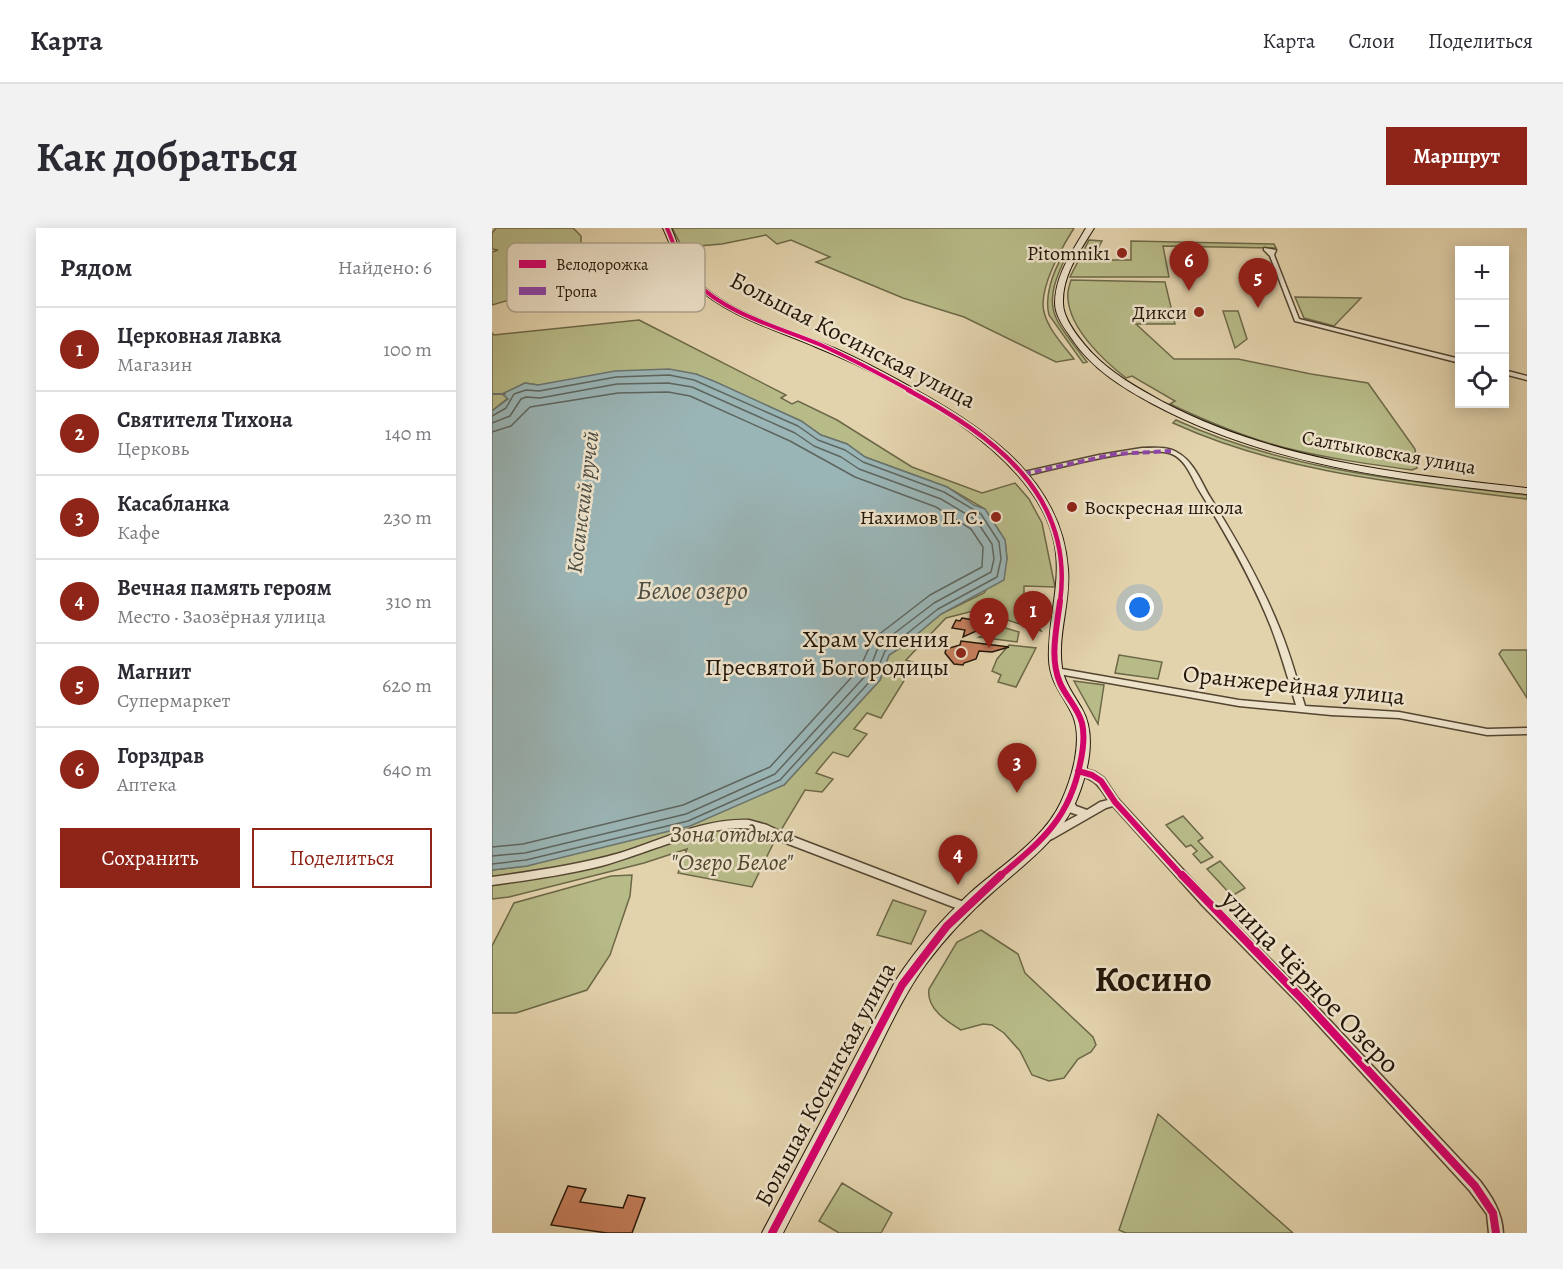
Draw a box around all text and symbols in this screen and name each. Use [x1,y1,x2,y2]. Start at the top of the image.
text: Карта [30,22,103,60]
text: Карта [1262,27,1315,55]
text: Слои [1348,27,1395,55]
text: Поделиться [1428,27,1533,55]
button: Маршрут [1386,127,1527,185]
text: Как добраться [36,128,298,185]
place label: Pitomnik1 [1027,240,1110,267]
pin: 6 [1170,242,1208,291]
legend [507,243,705,312]
marker: Pitomnik1 [1115,246,1129,260]
map controls [1455,246,1509,408]
button: + [1455,246,1509,300]
text: Рядом [60,250,132,285]
text: Найдено: 6 [338,254,432,281]
text: Велодорожка [556,254,649,276]
pin: 5 [1238,259,1278,308]
street label: Большая Косинская улица [725,264,981,416]
text: Тропа [556,281,598,303]
place label: Дикси [1132,299,1187,326]
button: − [1455,300,1509,354]
marker: Дикси [1192,305,1206,319]
text: Церковная лавка [117,321,281,351]
text: 1 [76,336,83,363]
text: 100 m [383,336,432,363]
text: Магазин [117,351,192,378]
button: locate [1455,354,1509,408]
text: Святителя Тихона [117,405,293,435]
text: 2 [75,420,84,447]
text: 140 m [385,420,432,447]
street label: Салтыковская улица [1300,424,1479,481]
water label: Косинский ручей [559,429,607,575]
text: Церковь [117,435,189,462]
text: Касабланка [117,489,230,519]
place label: Воскресная школа [1084,494,1244,521]
marker: Воскресная школа [1065,500,1079,514]
text: 3 [75,504,84,531]
text: 230 m [383,504,432,531]
place label: Нахимов П. С. [860,504,984,531]
marker: Нахимов П. С. [989,510,1003,524]
text: Кафе [117,519,160,546]
text: Вечная память героям [117,573,332,603]
water label: Белое озеро [636,573,748,608]
text: 4 [75,588,84,615]
text: 310 m [386,588,432,615]
pin: 1 [1014,592,1052,641]
your location [1125,593,1154,622]
pin: 2 [970,598,1008,648]
text: Место · Заозёрная улица [117,603,326,630]
place label: Храм Успения Пресвятой Богородицы [705,623,949,683]
marker: Храм Успения Пресвятой Богородицы [954,646,968,660]
text: Магнит [117,657,191,687]
street label: Оранжерейная улица [1181,657,1407,713]
text: 5 [75,672,84,699]
text: 620 m [382,672,432,699]
text: Супермаркет [117,687,231,714]
text: Горздрав [117,741,204,771]
pin: 3 [998,744,1036,793]
text: 6 [75,756,84,783]
text: 640 m [382,756,432,783]
text: Аптека [117,771,177,798]
park label: Зона отдыха "Озеро Белое" [670,818,794,878]
button: Сохранить [60,828,240,888]
button: Поделиться [252,828,432,888]
pin: 4 [938,836,978,885]
street label: улица Чёрное Озеро [1212,881,1408,1082]
district label: Косино [1094,954,1212,1003]
street label: Большая Косинская улица [747,956,903,1212]

